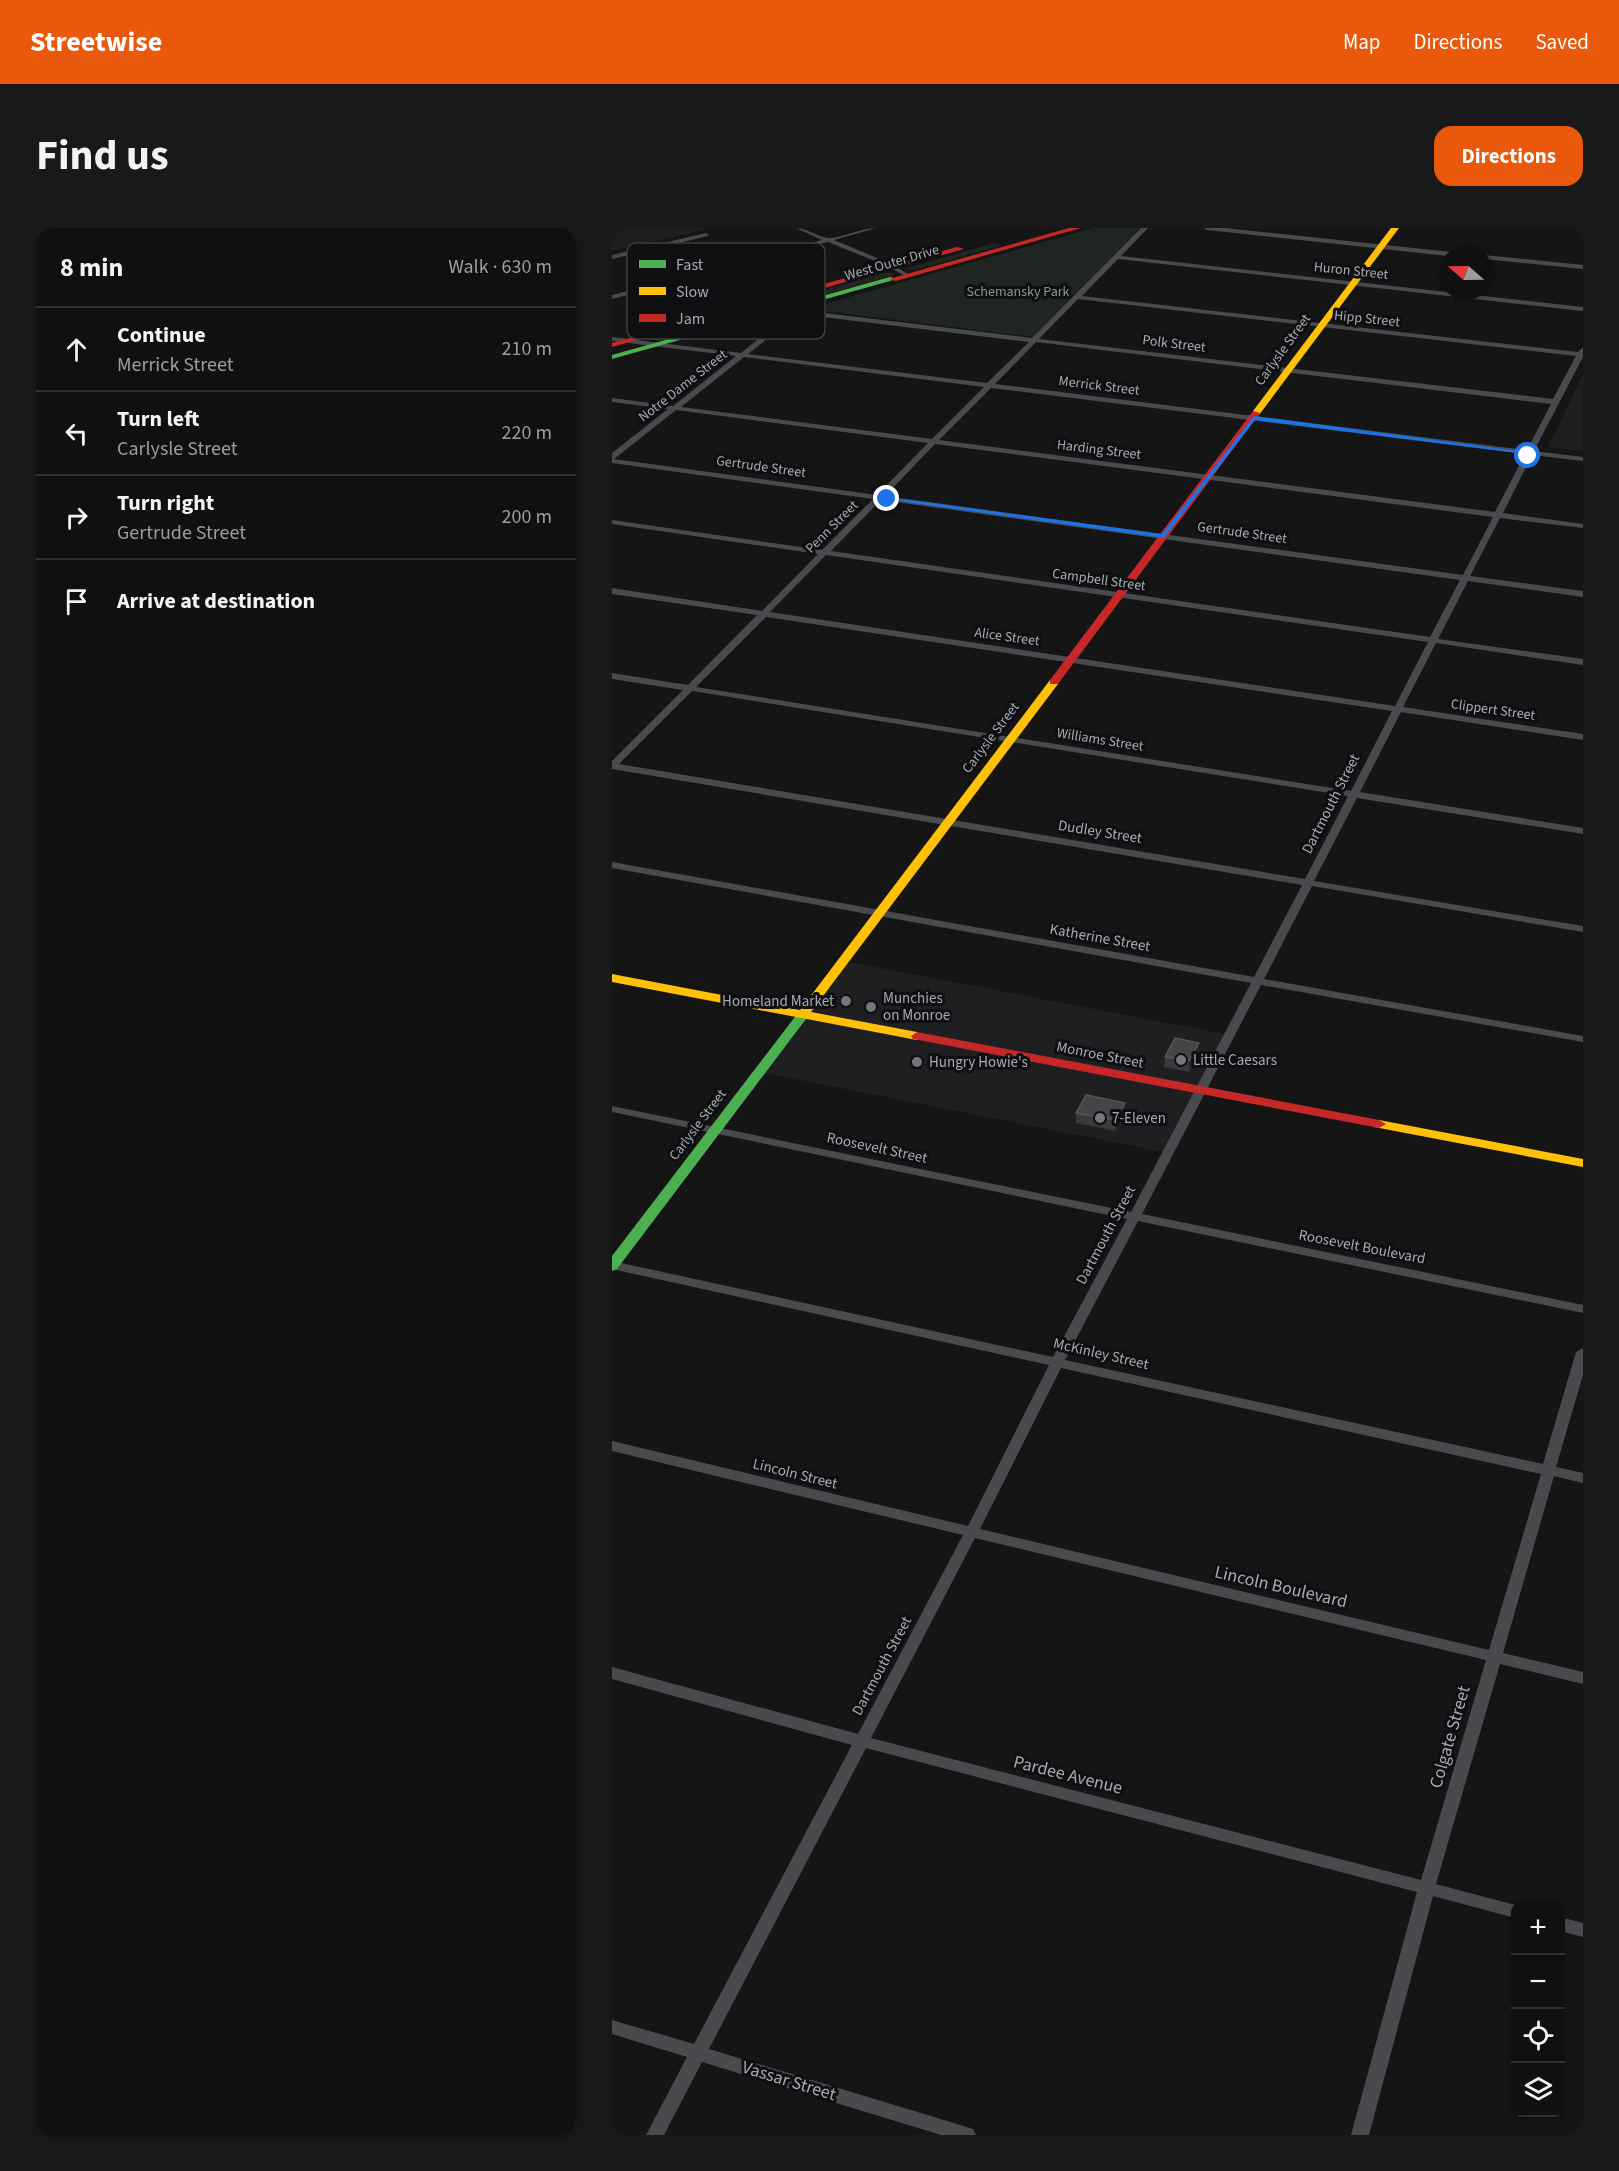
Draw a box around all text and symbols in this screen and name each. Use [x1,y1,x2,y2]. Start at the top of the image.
text: Streetwise [30,22,162,62]
text: Map [1343,27,1381,57]
text: Directions [1414,27,1502,57]
text: Saved [1535,27,1589,57]
text: Find us [36,126,169,186]
button: Directions [1434,126,1583,186]
street label: West Outer Drive [842,240,942,286]
legend [627,243,825,339]
north arrow [1439,246,1493,300]
text: 8 min [60,249,123,286]
text: Walk · 630 m [448,253,552,281]
text: Fast [676,254,704,276]
street label: Huron Street [1313,257,1389,285]
text: Slow [676,281,709,303]
park label: Schemansky Park [966,282,1070,302]
street label: Hipp Street [1333,306,1401,332]
text: Jam [676,308,705,330]
street label: Carlysle Street [1250,310,1316,390]
text: Continue [117,319,206,351]
street label: Polk Street [1141,330,1207,358]
icon: ahead [60,333,93,366]
text: 210 m [502,335,552,363]
street label: Notre Dame Street [634,345,732,427]
text: Merrick Street [117,351,233,379]
street label: Merrick Street [1057,371,1141,401]
text: Turn left [117,403,199,435]
icon: left [60,417,93,450]
text: 220 m [502,419,552,447]
text: Carlysle Street [117,435,237,463]
street label: Harding Street [1056,435,1143,465]
route start [1514,442,1540,468]
street label: Gertrude Street [715,451,807,483]
route end [873,485,899,511]
text: Turn right [117,487,214,519]
street label: Penn Street [801,496,863,558]
icon: right [60,501,93,534]
text: 200 m [502,503,552,531]
street label: Gertrude Street [1196,517,1288,549]
text: Gertrude Street [117,519,246,547]
street label: Campbell Street [1051,564,1147,596]
icon: arrive [60,585,93,618]
text: Arrive at destination [117,585,315,617]
street label: Alice Street [973,623,1041,651]
street label: Clippert Street [1450,694,1537,726]
street label: Carlysle Street [958,698,1025,778]
street label: Williams Street [1055,723,1145,757]
street label: Dartmouth Street [1297,750,1365,858]
street label: Dudley Street [1057,815,1143,849]
street label: Katherine Street [1048,919,1152,957]
place label: Munchies on Monroe [883,988,950,1026]
place label: Homeland Market [722,991,834,1012]
marker: Homeland Market [839,994,853,1008]
marker: Munchies on Monroe [864,1000,878,1014]
street label: Monroe Street [1055,1036,1145,1074]
place label: Little Caesars [1193,1050,1277,1071]
place label: Hungry Howie's [929,1052,1028,1073]
marker: Little Caesars [1174,1053,1188,1067]
marker: Hungry Howie's [910,1055,924,1069]
street label: Carlysle Street [665,1085,732,1165]
place label: 7-Eleven [1112,1108,1166,1129]
marker: 7-Eleven [1093,1111,1107,1125]
street label: Roosevelt Street [825,1127,929,1169]
street label: Dartmouth Street [1071,1182,1141,1288]
street label: Roosevelt Boulevard [1297,1224,1427,1270]
street label: McKinley Street [1051,1333,1151,1375]
street label: Lincoln Street [751,1453,839,1495]
street label: Lincoln Boulevard [1212,1560,1350,1614]
street label: Dartmouth Street [847,1613,917,1719]
street label: Colgate Street [1423,1683,1477,1791]
street label: Pardee Avenue [1011,1749,1125,1801]
map controls [1511,1901,1565,2117]
button: + [1511,1901,1565,1955]
button: − [1511,1955,1565,2009]
button: locate [1511,2009,1565,2063]
street label: Vassar Street [739,2055,839,2107]
button: layers [1511,2063,1565,2117]

